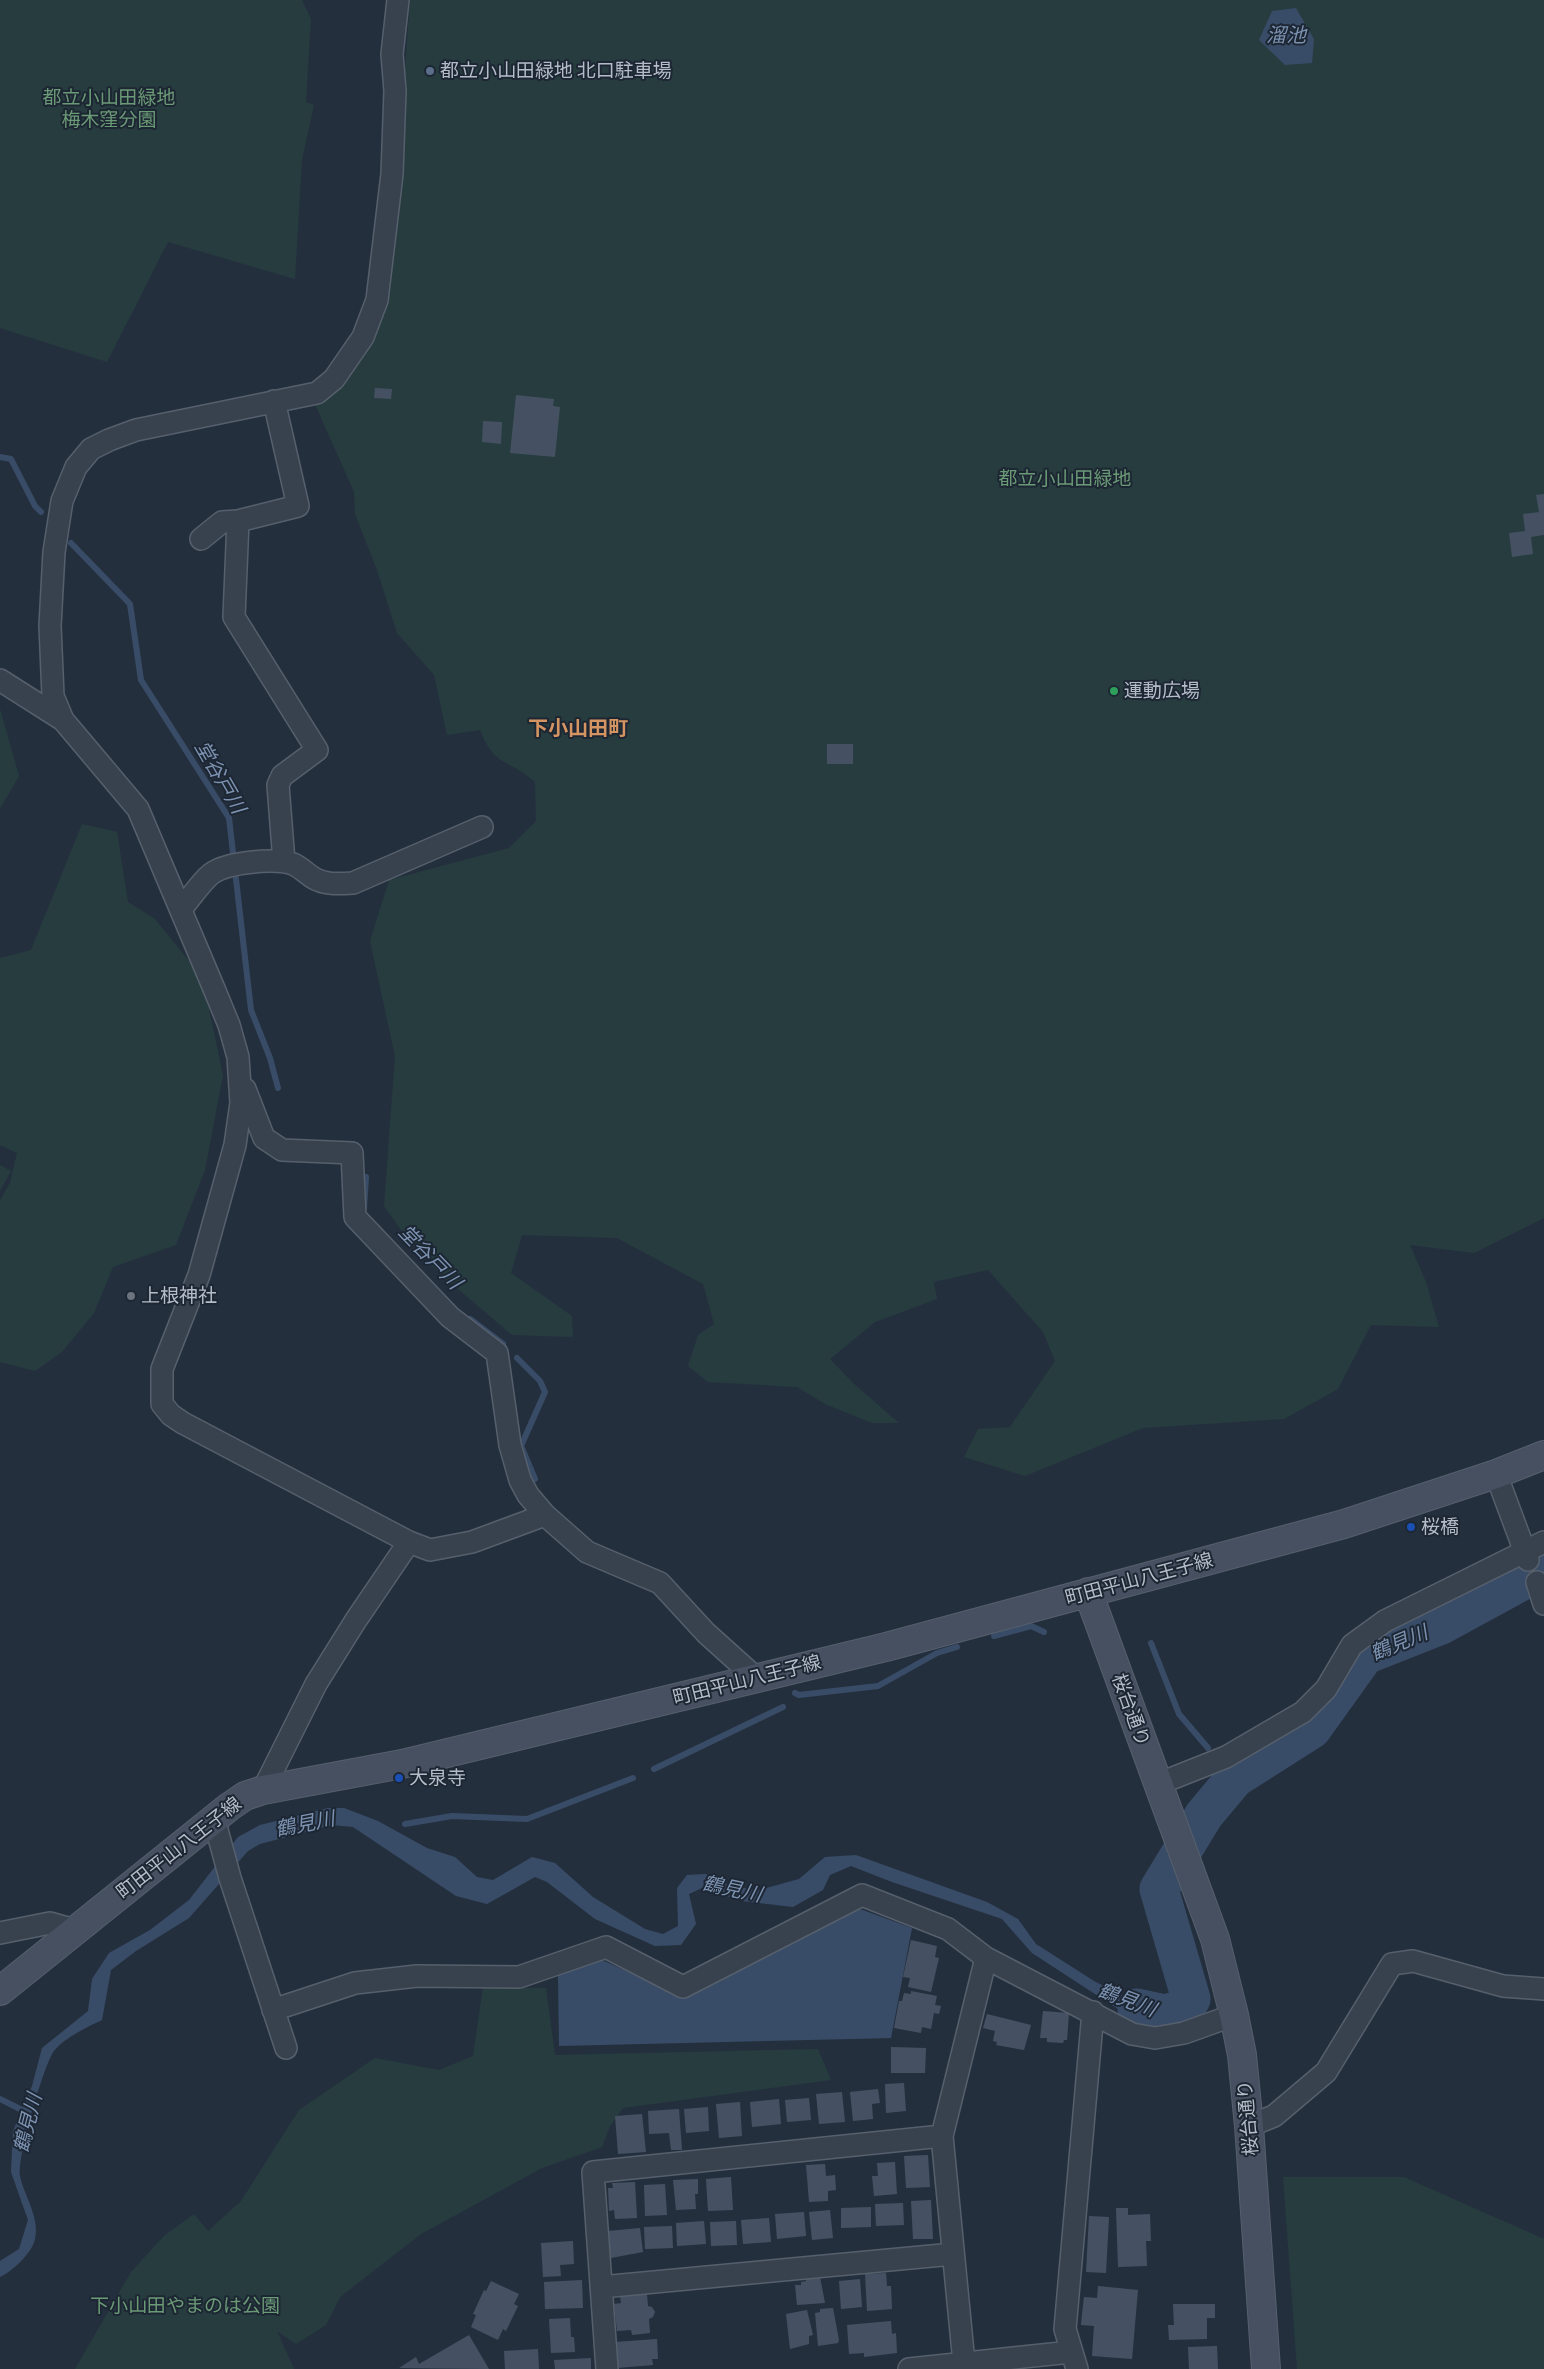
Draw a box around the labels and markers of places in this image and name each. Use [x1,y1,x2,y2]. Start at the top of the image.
place label: 都立小山田緑地 北口駐車場 [440,60,672,82]
marker: 都立小山田緑地 北口駐車場 [424,65,436,77]
place label: 運動広場 [1124,680,1200,702]
marker: 運動広場 [1108,685,1120,697]
place label: 上根神社 [141,1285,217,1307]
marker: 上根神社 [125,1290,137,1302]
place label: 桜橋 [1421,1516,1459,1538]
marker: 桜橋 [1405,1521,1417,1533]
place label: 大泉寺 [409,1767,466,1789]
marker: 大泉寺 [393,1772,405,1784]

